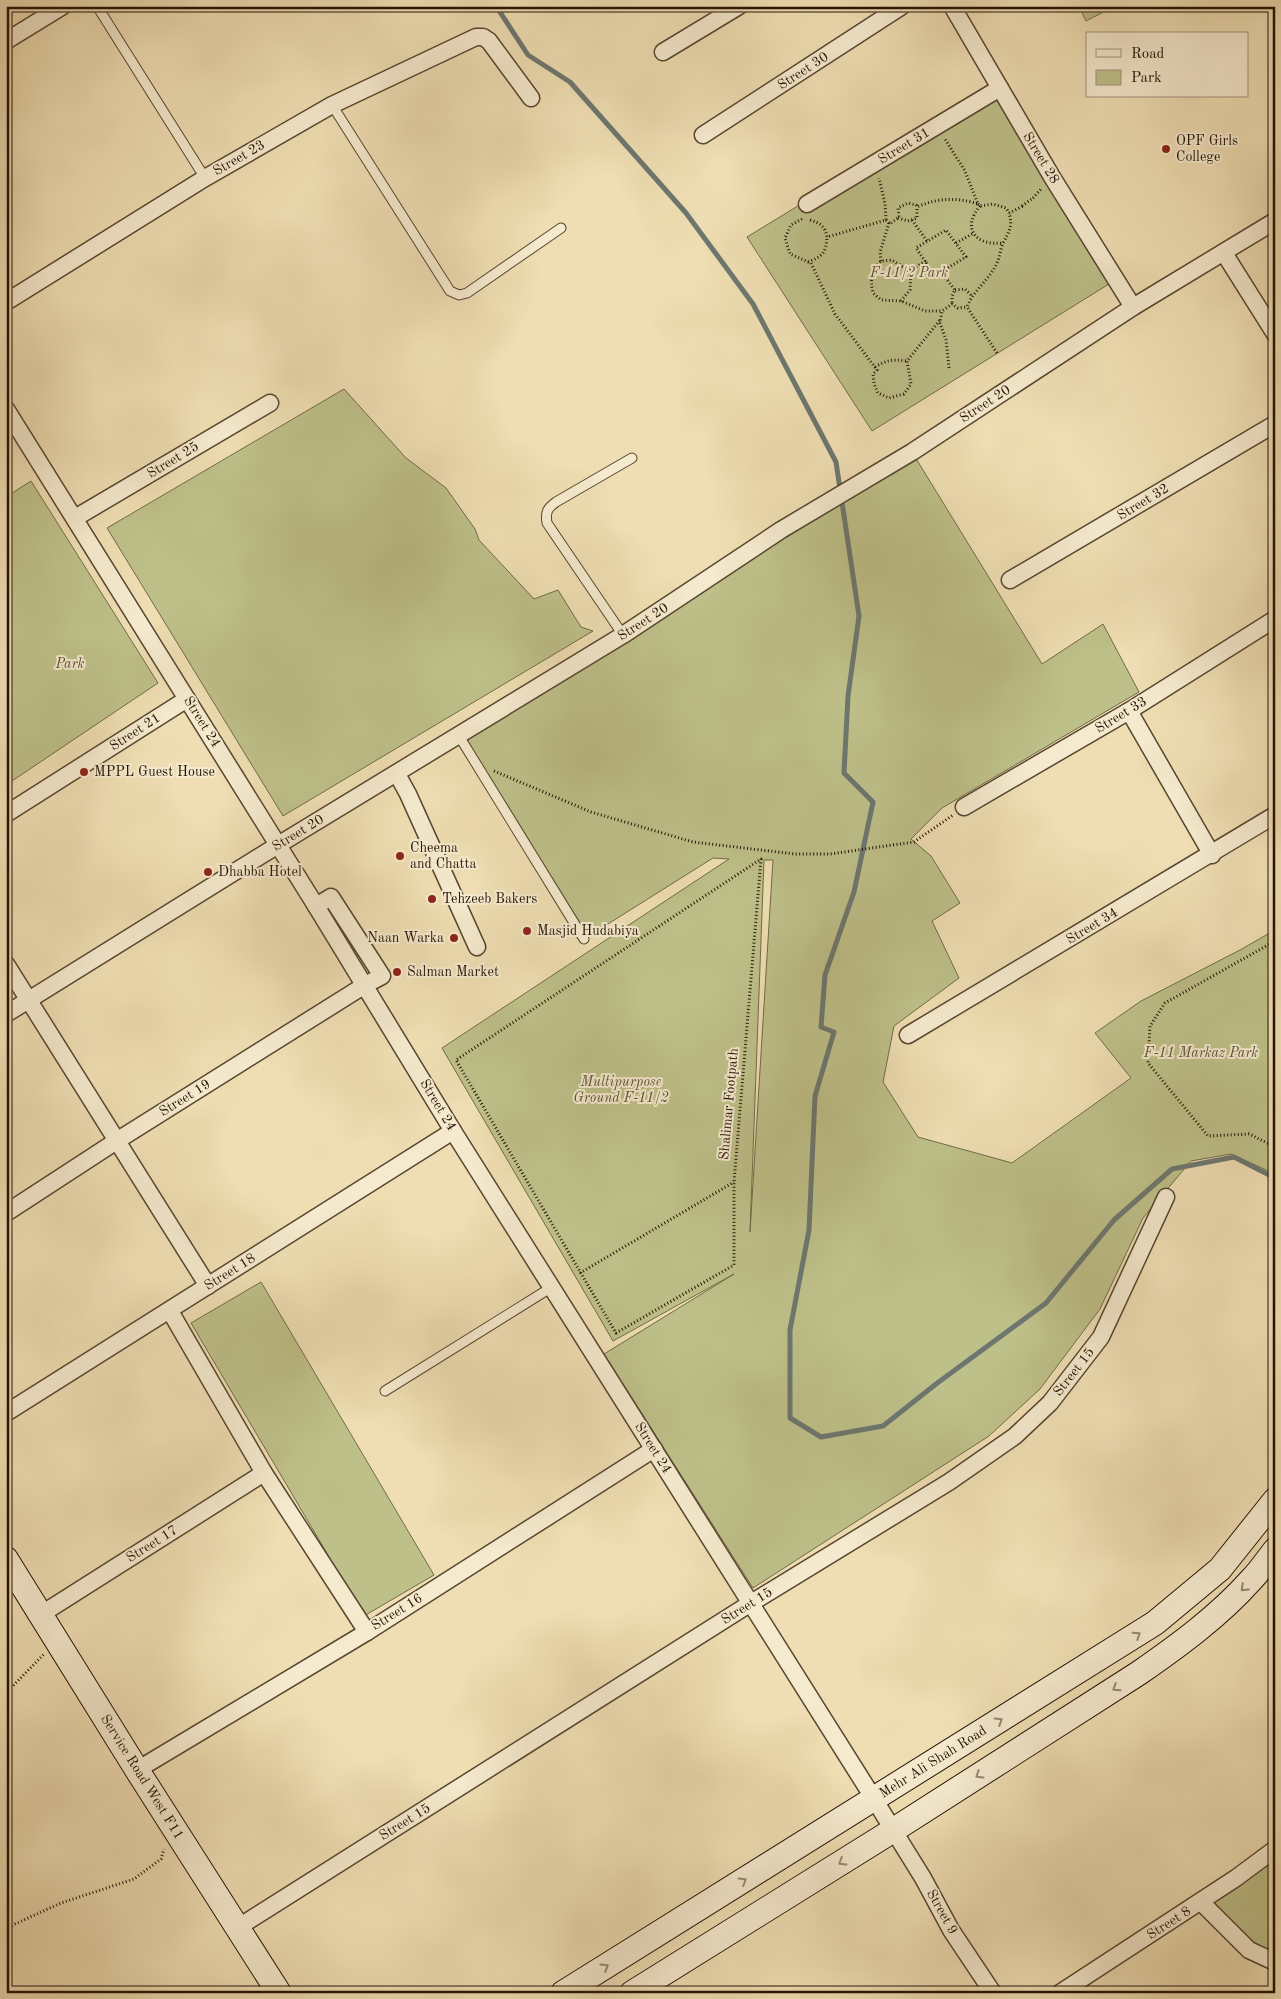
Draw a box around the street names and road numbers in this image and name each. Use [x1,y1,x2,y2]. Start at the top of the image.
street label: Street 30 [775,50,831,92]
street label: Street 31 [876,125,932,167]
street label: Street 28 [1020,130,1062,186]
street label: Street 23 [211,138,267,178]
street label: Street 20 [957,383,1013,425]
street label: Street 25 [145,439,201,481]
street label: Street 32 [1115,481,1171,523]
street label: Street 20 [615,601,671,643]
street label: Street 24 [181,694,223,750]
street label: Street 33 [1093,694,1149,736]
street label: Street 21 [107,711,163,753]
street label: Street 20 [270,812,326,854]
street label: Street 34 [1064,905,1120,947]
street label: Shalimar Footpath [717,1047,741,1161]
street label: Street 19 [157,1077,213,1119]
street label: Street 24 [417,1077,459,1133]
street label: Street 18 [202,1251,258,1293]
street label: Street 15 [1051,1345,1097,1399]
street label: Street 24 [632,1420,674,1476]
street label: Street 17 [124,1523,180,1565]
street label: Street 15 [719,1585,775,1627]
street label: Street 16 [369,1591,425,1633]
street label: Service Road West F11 [98,1712,186,1842]
street label: Mehr Ali Shah Road [877,1723,989,1801]
street label: Street 15 [377,1801,433,1843]
street label: Street 9 [924,1887,960,1937]
street label: Street 8 [1145,1904,1193,1942]

